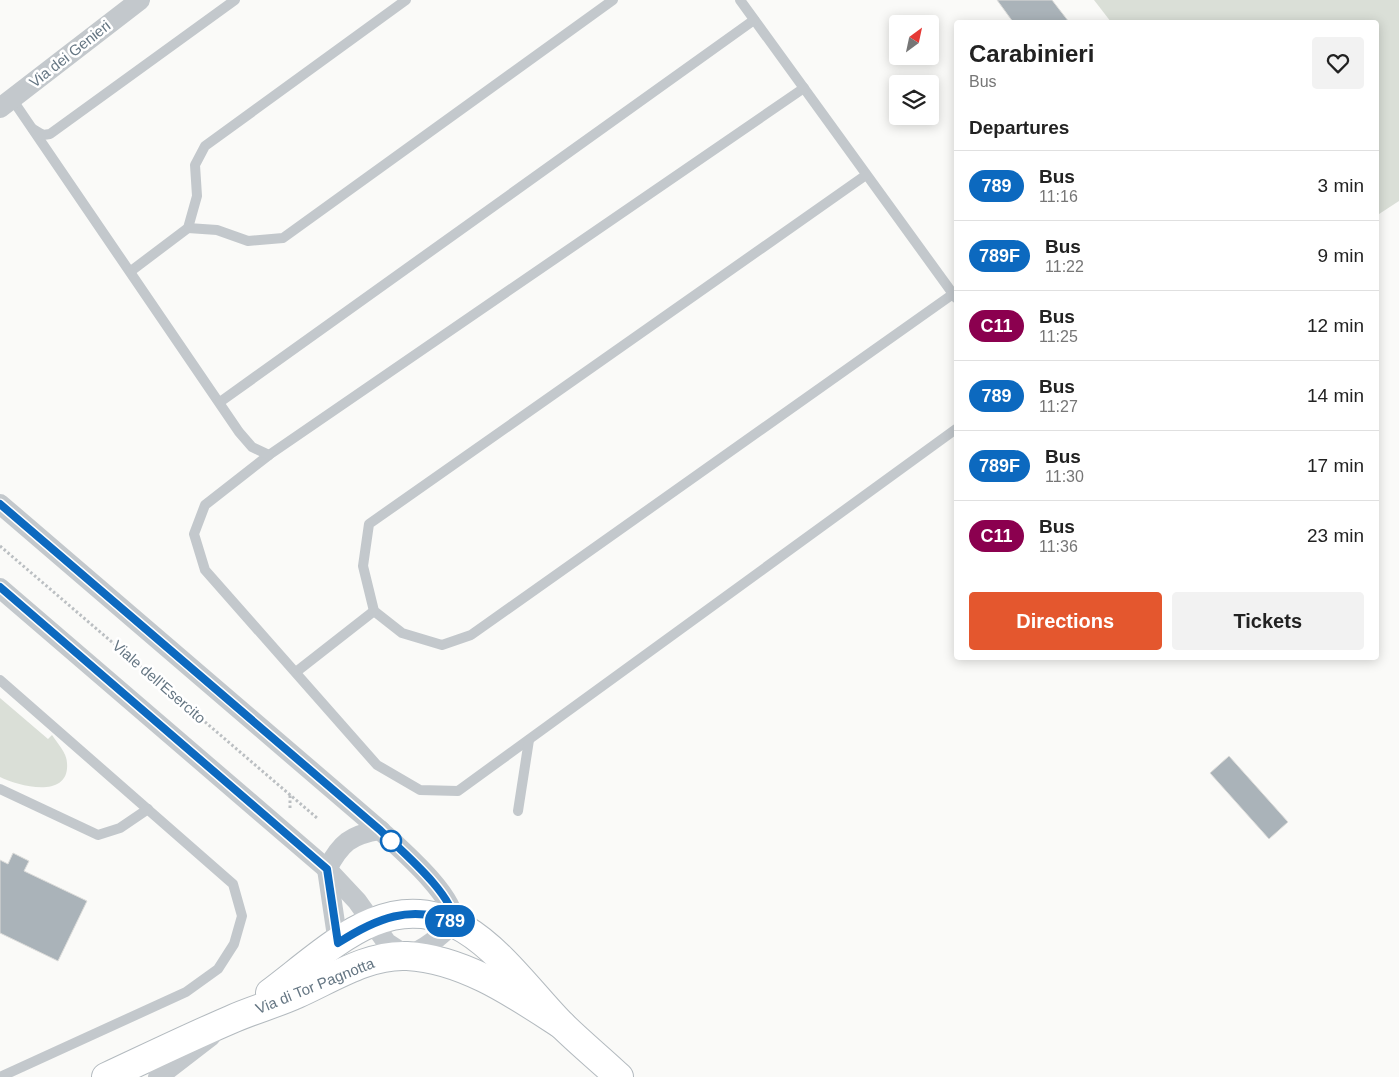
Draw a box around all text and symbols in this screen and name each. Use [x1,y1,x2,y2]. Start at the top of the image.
north arrow [889,15,939,65]
map controls [889,15,939,125]
street label: Via dei Genieri [26,17,114,91]
button: heart [1312,37,1364,89]
text: Carabinieri [969,40,1094,67]
text: Bus [969,73,997,90]
button: layers [889,75,939,125]
text: Departures [969,117,1069,138]
text: Bus [1039,166,1075,187]
text: 3 min [1318,175,1364,196]
text: 789 [981,176,1012,196]
text: 11:16 [1039,188,1078,205]
text: Bus [1045,236,1081,257]
text: 9 min [1318,245,1364,266]
text: 789F [979,246,1020,266]
text: 11:22 [1045,258,1084,275]
text: Bus [1039,306,1075,327]
text: 12 min [1307,315,1364,336]
text: C11 [980,316,1013,336]
text: 11:25 [1039,328,1078,345]
text: Bus [1039,376,1075,397]
text: 14 min [1307,385,1364,406]
text: 789 [981,386,1012,406]
text: 11:27 [1039,398,1078,415]
text: Bus [1045,446,1081,467]
text: 17 min [1307,455,1364,476]
text: 789F [979,456,1020,476]
text: 11:30 [1045,468,1084,485]
text: Bus [1039,516,1075,537]
text: 23 min [1307,525,1364,546]
text: C11 [980,526,1013,546]
text: 11:36 [1039,538,1078,555]
button: Directions [969,592,1162,650]
button: Tickets [1172,592,1364,650]
street label: Viale dell'Esercito [109,637,209,727]
unlabelled marker [380,830,402,852]
line badge: 789 [421,905,479,937]
text: 789 [435,911,465,931]
street label: Via di Tor Pagnotta [253,954,377,1017]

